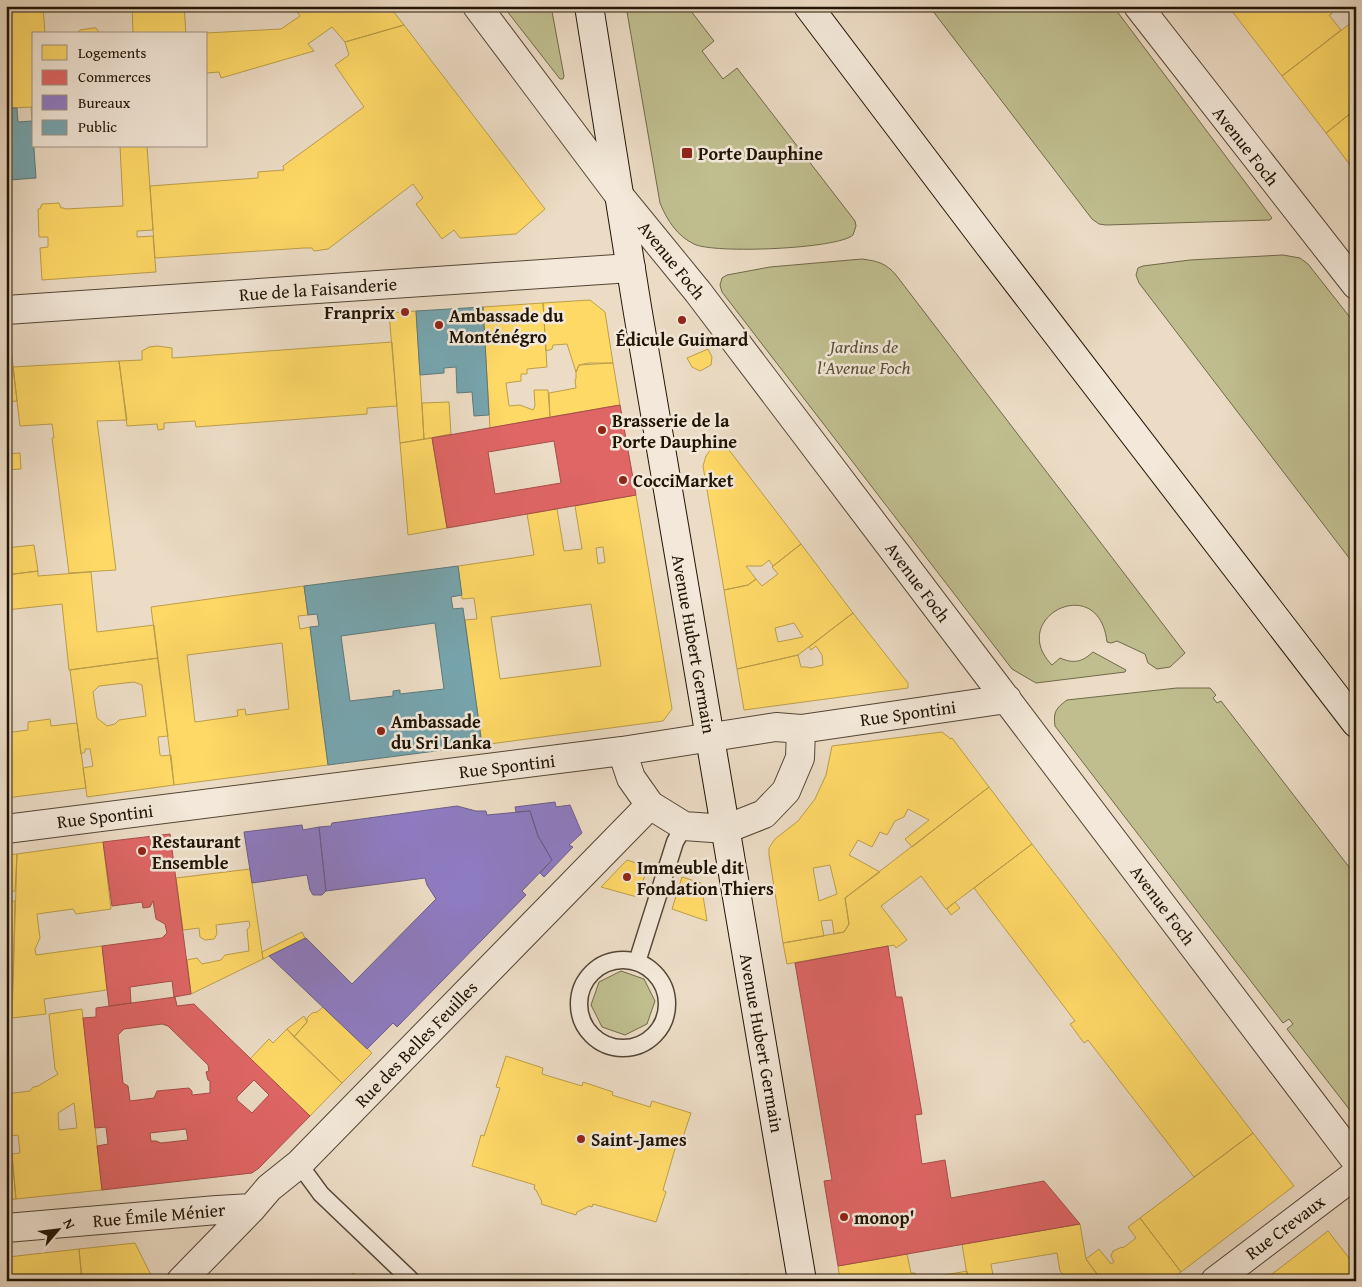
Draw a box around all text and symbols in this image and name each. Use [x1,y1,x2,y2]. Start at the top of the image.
legend [32,32,208,148]
text: Logements [78,42,146,63]
text: Commerces [78,66,151,87]
text: Bureaux [78,92,131,113]
street label: Avenue Foch [1206,101,1286,191]
text: Public [78,116,117,137]
place label: Porte Dauphine [698,140,823,167]
marker: Porte Dauphine [680,146,694,160]
street label: Avenue Foch [632,215,712,305]
street label: Rue de la Faisanderie [238,270,398,308]
place label: Franprix [324,299,395,326]
place label: Ambassade du Monténégro [449,302,564,350]
marker: Franprix [399,306,411,318]
marker: Édicule Guimard [676,314,688,326]
marker: Ambassade du Monténégro [433,319,445,331]
place label: Édicule Guimard [616,326,749,353]
park label: Jardins de l'Avenue Foch [817,333,911,381]
place label: Brasserie de la Porte Dauphine [612,407,737,455]
marker: Brasserie de la Porte Dauphine [596,424,608,436]
place label: CocciMarket [633,467,734,494]
marker: CocciMarket [617,474,629,486]
street label: Avenue Foch [879,536,957,628]
street label: Avenue Hubert Germain [665,552,723,736]
street label: Rue Spontini [858,693,958,733]
place label: Ambassade du Sri Lanka [391,708,492,756]
marker: Ambassade du Sri Lanka [375,725,387,737]
street label: Rue Spontini [457,747,557,785]
street label: Rue Spontini [55,797,155,835]
place label: Restaurant Ensemble [152,828,241,876]
marker: Restaurant Ensemble [136,845,148,857]
place label: Immeuble dit Fondation Thiers [637,854,774,902]
street label: Avenue Foch [1124,859,1202,951]
marker: Immeuble dit Fondation Thiers [621,871,633,883]
street label: Avenue Hubert Germain [733,951,791,1135]
street label: Rue des Belles Feuilles [348,975,484,1113]
place label: Saint-James [591,1126,687,1153]
marker: Saint-James [575,1133,587,1145]
street label: Rue Crevaux [1239,1187,1331,1266]
street label: Rue Émile Ménier [92,1196,227,1234]
north arrow [32,1204,82,1254]
place label: monop' [854,1204,915,1231]
marker: monop' [838,1211,850,1223]
text: N [58,1215,81,1233]

